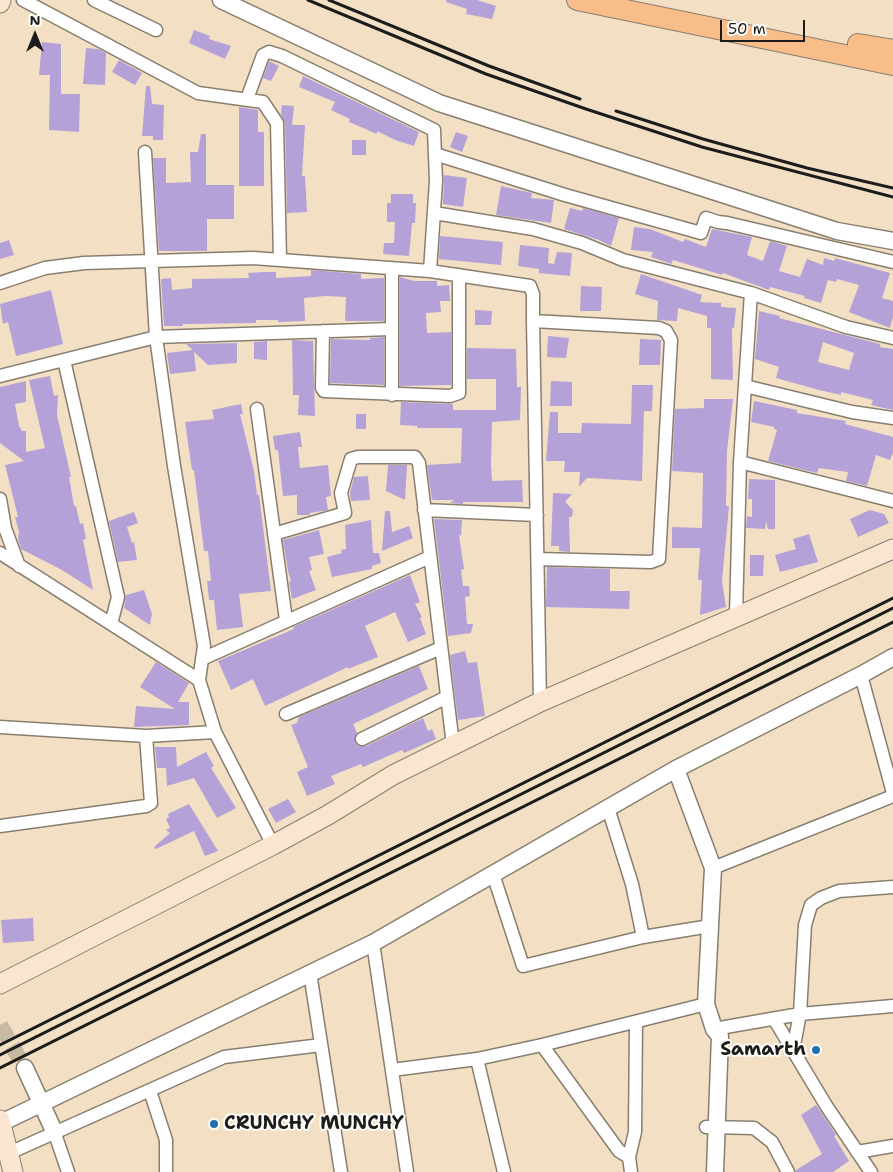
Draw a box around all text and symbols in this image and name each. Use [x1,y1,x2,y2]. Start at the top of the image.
north arrow [10,10,60,60]
scale bar [723,10,808,42]
text: N [29,11,41,29]
text: 50 m [728,19,766,39]
place label: Samarth [720,1039,806,1061]
marker: Samarth [810,1044,822,1056]
place label: CRUNCHY MUNCHY [224,1113,404,1135]
marker: CRUNCHY MUNCHY [208,1118,220,1130]

